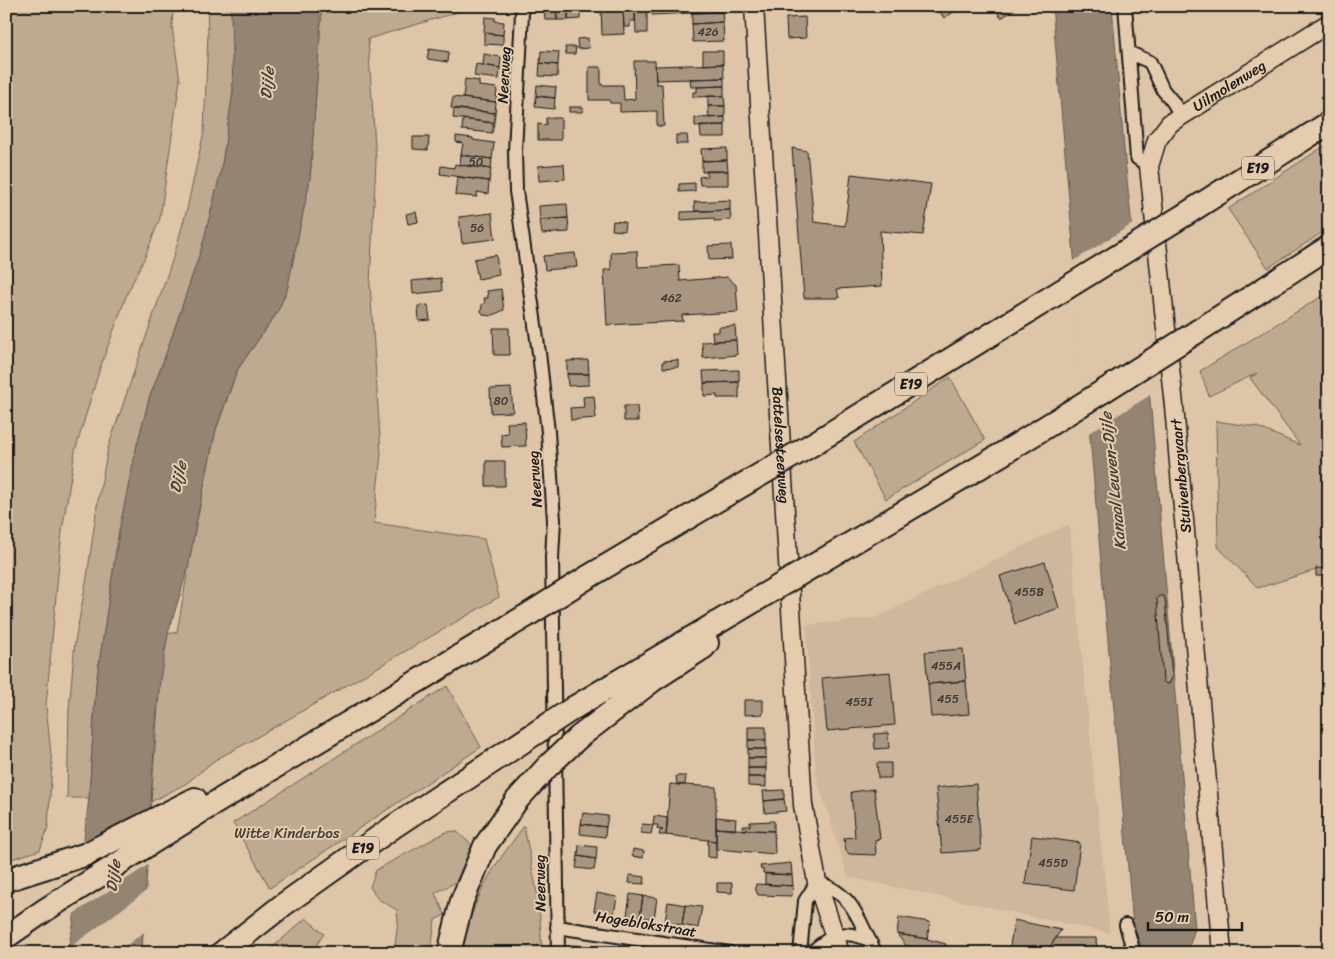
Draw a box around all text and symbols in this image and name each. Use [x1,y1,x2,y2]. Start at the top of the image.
house number: 426 [697,21,719,43]
street label: Neerweg [490,46,518,104]
street label: Uilmolenweg [1187,53,1271,119]
water label: Dijle [251,64,283,100]
house number: 50 [469,151,484,173]
road number: E19 [1242,156,1274,180]
house number: 56 [470,217,484,239]
house number: 462 [660,287,682,309]
road number: E19 [895,372,927,396]
street label: Battelsesteenweg [764,386,798,505]
house number: 80 [494,390,509,412]
water label: Kanaal Leuven-Dijle [1091,409,1135,551]
street label: Stuivenbergvaart [1163,417,1199,534]
street label: Neerweg [520,450,550,508]
water label: Dijle [160,456,196,496]
house number: 455B [1014,581,1044,603]
house number: 455A [931,655,961,677]
house number: 455 [937,688,959,710]
house number: 455I [846,691,874,713]
house number: 455E [945,808,975,830]
park label: Witte Kinderbos [234,820,340,846]
road number: E19 [347,836,379,860]
house number: 455D [1038,852,1068,874]
street label: Neerweg [527,854,553,912]
water label: Dijle [96,856,130,894]
scale bar [1148,899,1241,931]
street label: Hogeblokstraat [594,903,699,945]
text: 50 m [1155,904,1190,930]

